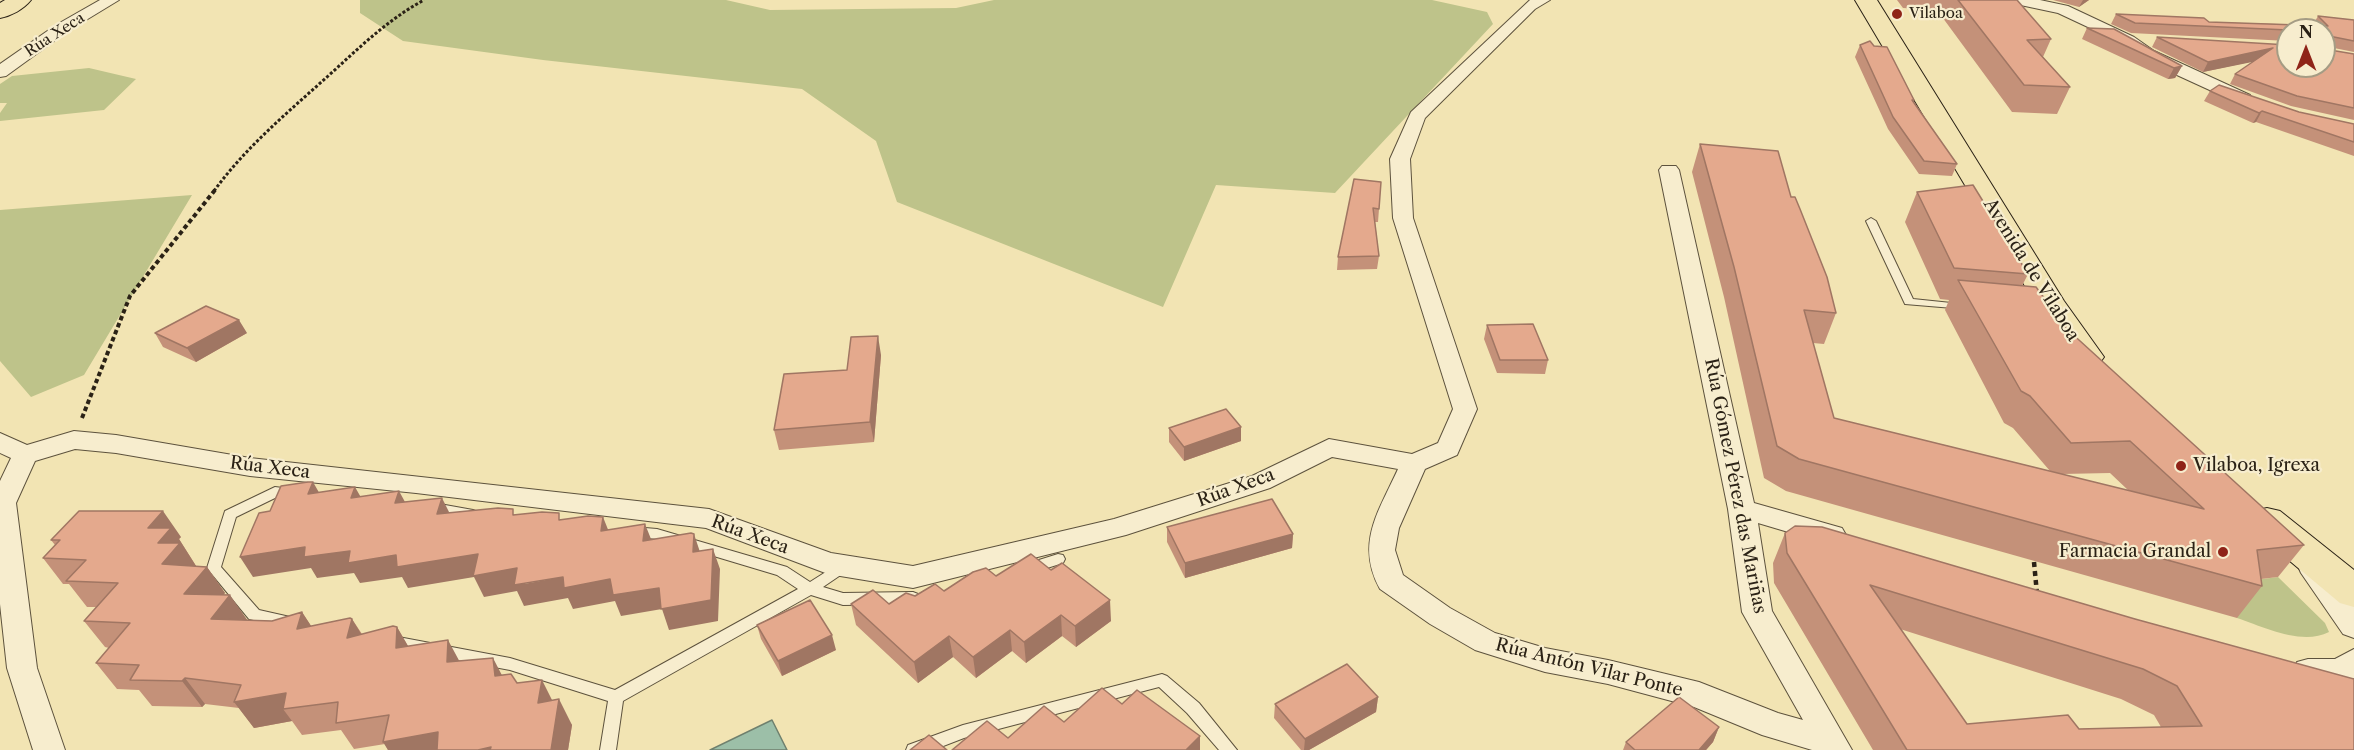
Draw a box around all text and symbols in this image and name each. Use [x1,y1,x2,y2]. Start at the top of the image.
place label: Vilaboa [1909,5,1963,23]
marker: Vilaboa [1890,7,1904,21]
street label: Rúa Xeca [22,9,88,61]
north arrow [2276,18,2336,78]
text: N [2299,22,2313,42]
street label: Avenida de Vilaboa [1978,195,2084,345]
street label: Rúa Gómez Pérez das Mariñas [1700,356,1770,616]
street label: Rúa Xeca [229,452,311,484]
place label: Vilaboa, Igrexa [2193,455,2320,477]
marker: Vilaboa, Igrexa [2174,459,2188,473]
street label: Rúa Xeca [1194,464,1278,512]
street label: Rúa Xeca [708,511,792,559]
place label: Farmacia Grandal [2059,541,2211,563]
marker: Farmacia Grandal [2216,545,2230,559]
street label: Rúa Antón Vilar Ponte [1493,634,1685,702]

